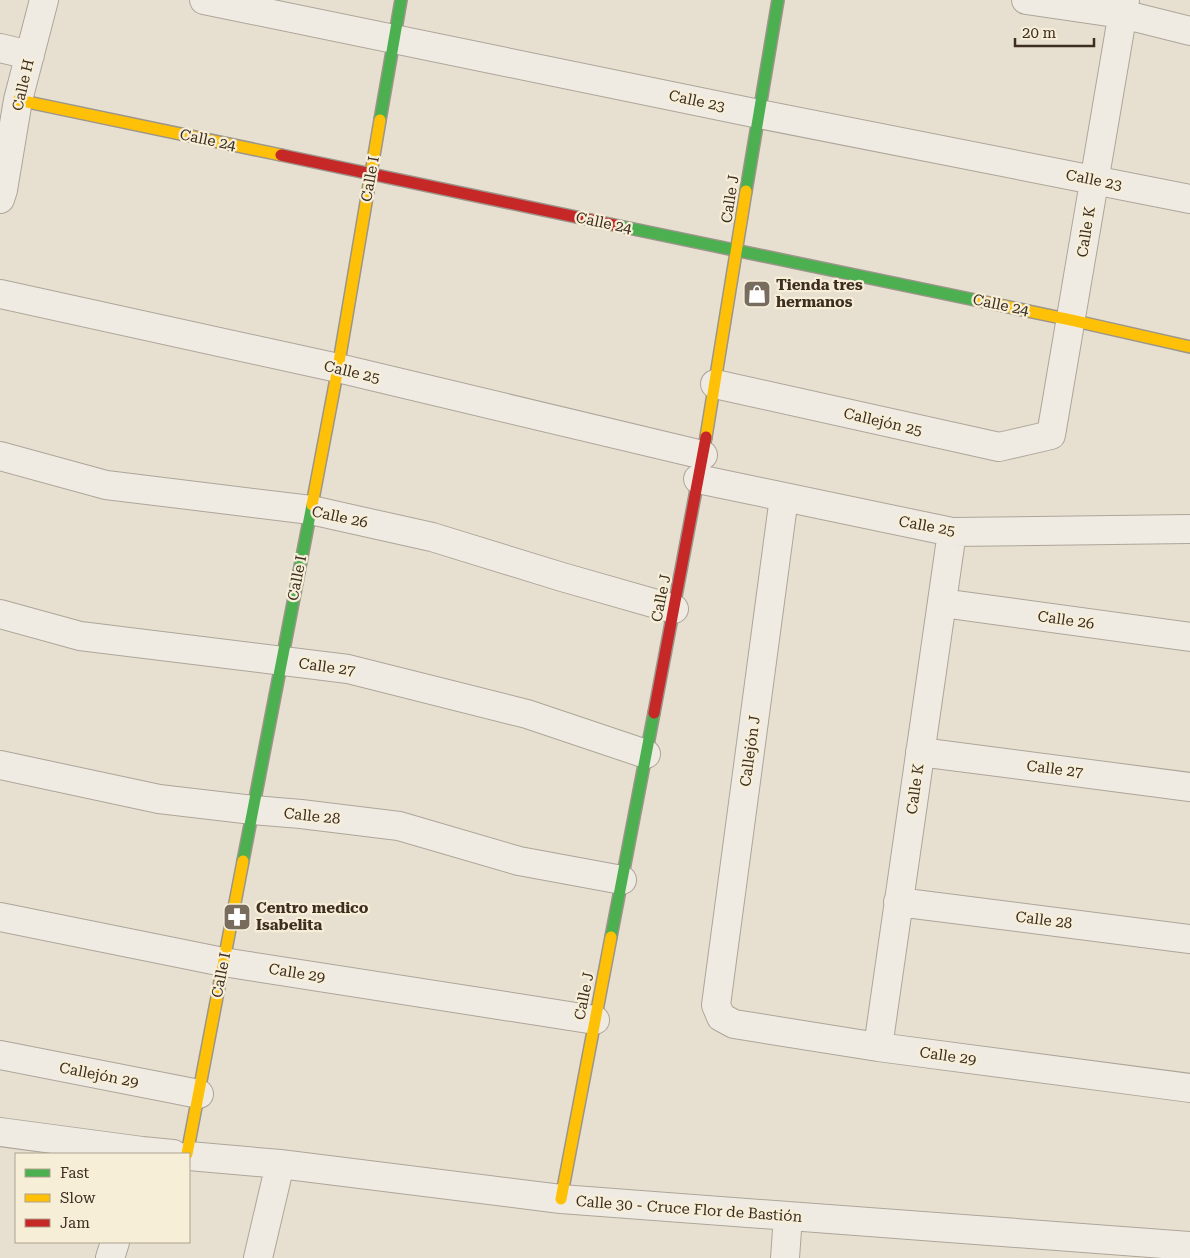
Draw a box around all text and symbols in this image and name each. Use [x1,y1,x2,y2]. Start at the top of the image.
scale bar [1015,15,1094,47]
text: 20 m [1022,24,1057,42]
street label: Calle H [8,57,38,113]
street label: Calle 23 [667,86,727,116]
street label: Calle 24 [178,125,238,155]
street label: Calle I [357,155,383,203]
street label: Calle 23 [1064,166,1124,194]
street label: Calle J [717,174,743,224]
street label: Calle K [1073,205,1099,259]
street label: Calle 24 [574,208,634,238]
place label: Tienda tres hermanos [776,276,863,311]
shop icon: Tienda tres hermanos [742,279,772,309]
street label: Calle 24 [971,290,1031,320]
street label: Calle 25 [322,357,382,387]
street label: Callejón 25 [842,404,924,440]
street label: Calle 26 [310,502,370,532]
street label: Calle 25 [897,512,957,540]
street label: Calle I [284,554,310,602]
street label: Calle J [648,572,674,624]
street label: Calle 26 [1037,607,1095,633]
street label: Calle 27 [298,654,356,680]
street label: Callejón J [736,714,764,788]
street label: Calle 27 [1026,757,1084,781]
street label: Calle K [903,762,927,816]
street label: Calle 28 [283,804,341,828]
place label: Centro medico Isabelita [256,899,369,934]
pharmacy icon: Centro medico Isabelita [222,902,252,932]
street label: Calle 28 [1015,908,1073,932]
street label: Calle I [208,951,234,999]
street label: Calle 29 [267,960,327,986]
street label: Calle J [571,970,597,1022]
street label: Calle 29 [919,1043,977,1069]
street label: Callejón 29 [58,1059,140,1091]
legend [15,1153,190,1243]
text: Fast [60,1164,90,1182]
text: Slow [60,1189,96,1207]
street label: Calle 30 - Cruce Flor de Bastión [575,1192,803,1226]
text: Jam [60,1214,90,1232]

